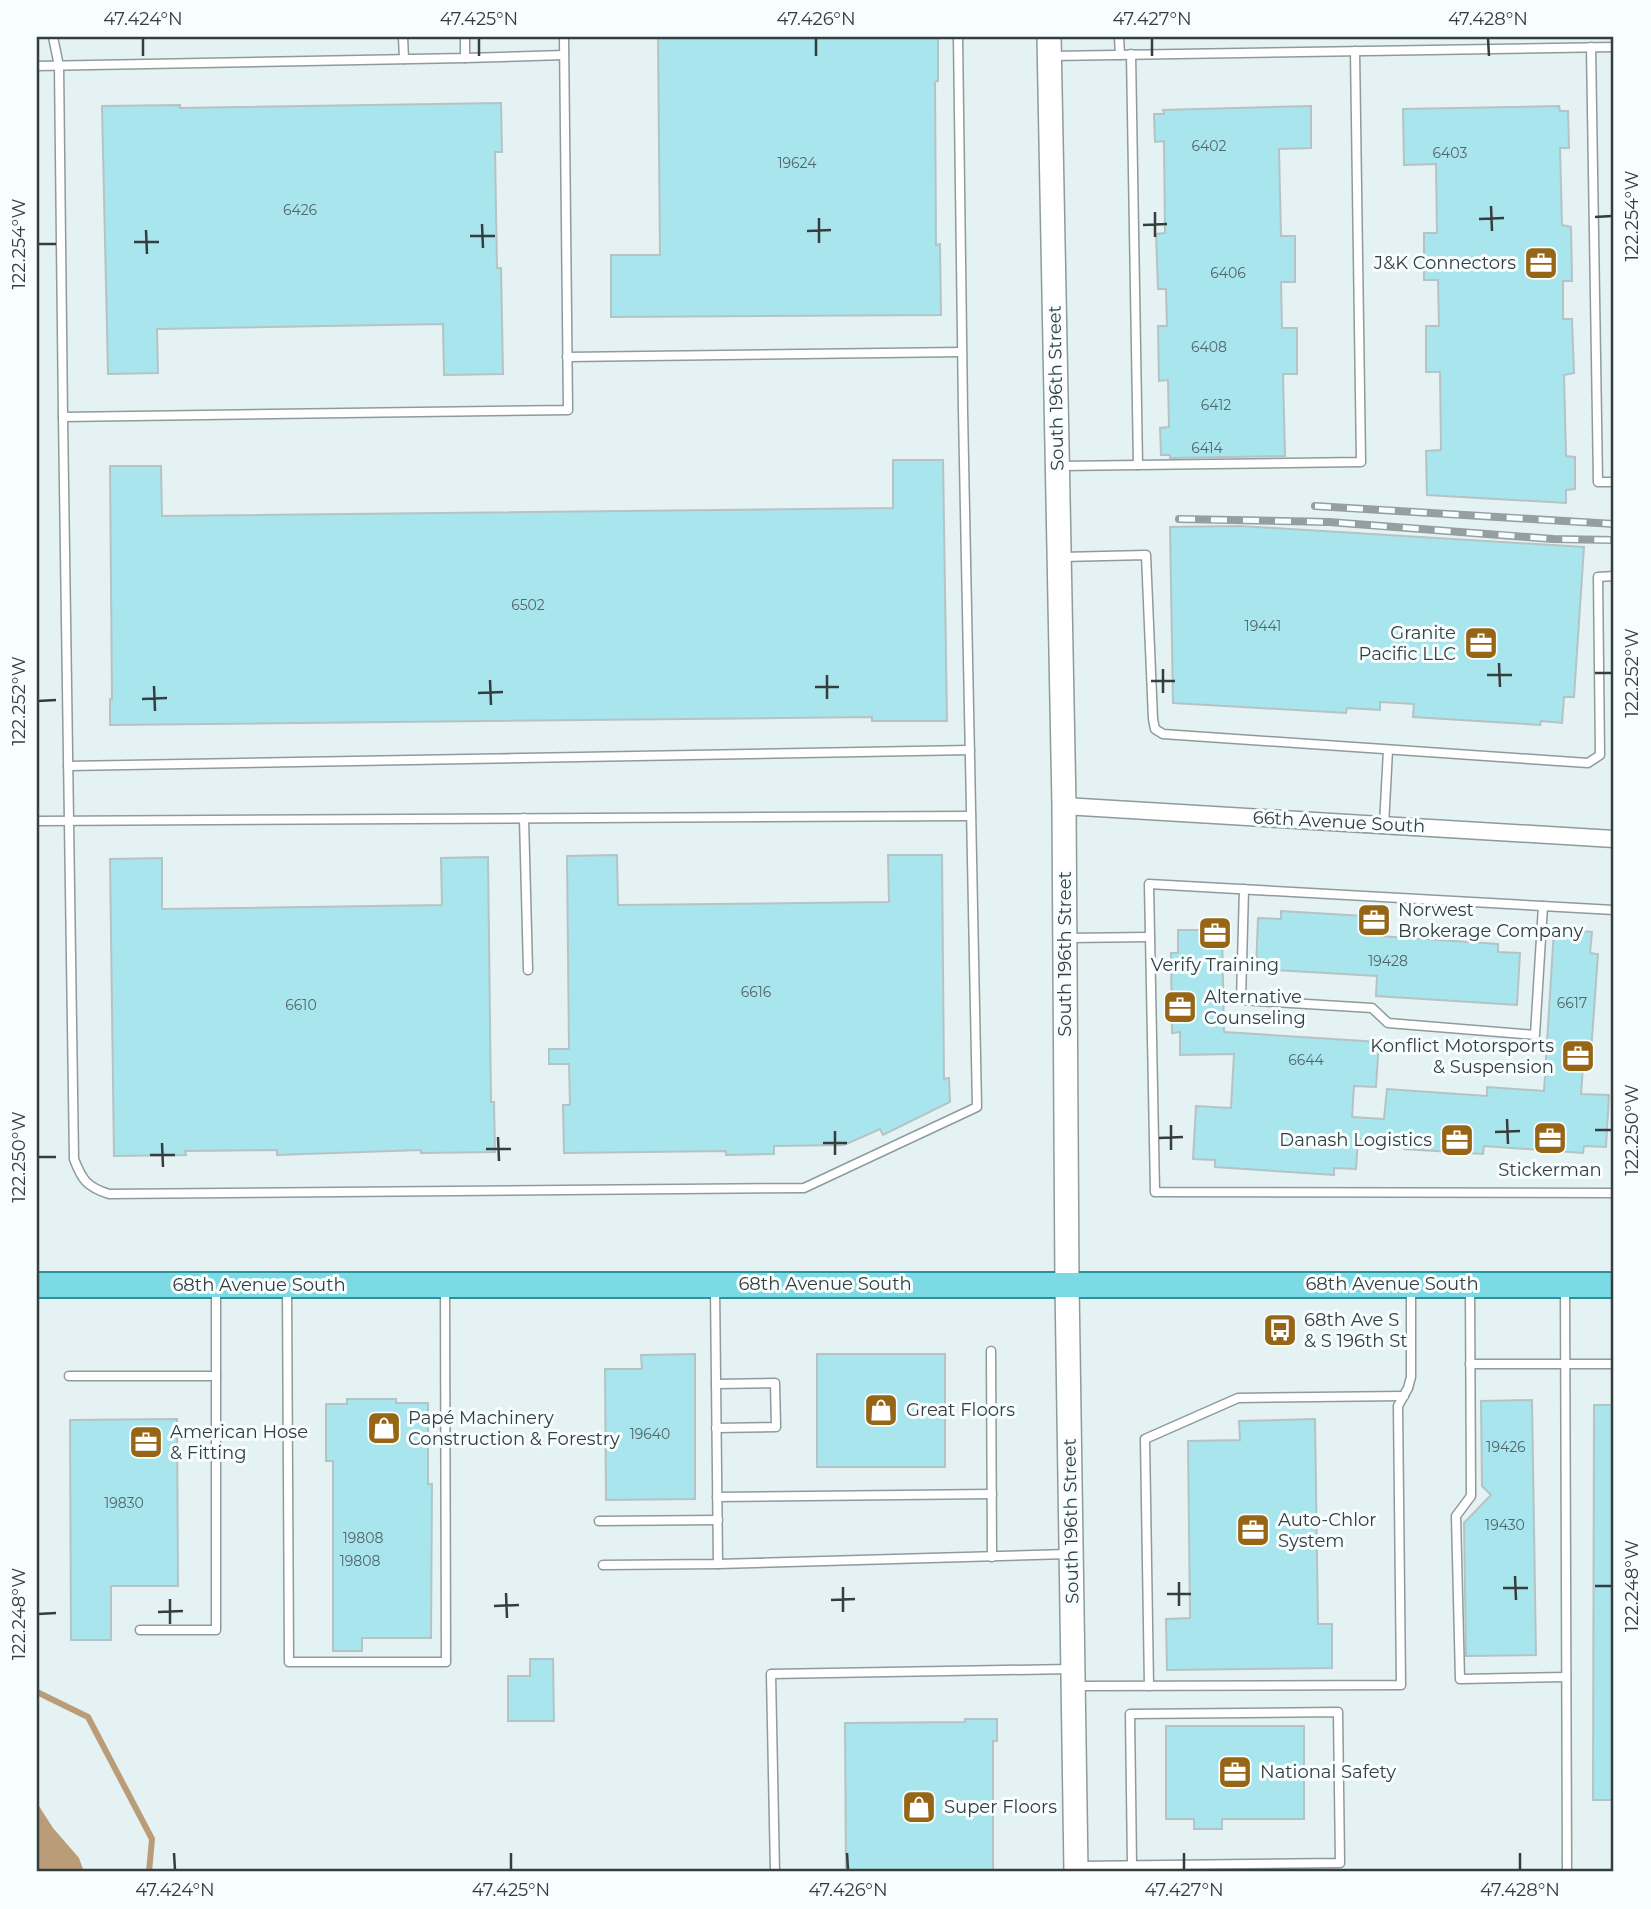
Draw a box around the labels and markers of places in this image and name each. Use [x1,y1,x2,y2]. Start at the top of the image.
office icon: J&K Connectors [1522,244,1560,282]
place label: J&K Connectors [1373,252,1516,274]
place label: Granite Pacific LLC [1359,622,1456,665]
office icon: Granite Pacific LLC [1462,624,1500,662]
place label: Norwest Brokerage Company [1398,899,1583,942]
office icon: Norwest Brokerage Company [1355,901,1393,939]
office icon: Verify Training [1196,914,1234,952]
place label: Verify Training [1151,954,1279,976]
place label: Alternative Counseling [1204,986,1306,1029]
office icon: Alternative Counseling [1161,988,1199,1026]
place label: Konflict Motorsports & Suspension [1370,1035,1554,1078]
office icon: Konflict Motorsports & Suspension [1559,1037,1597,1075]
office icon: Stickerman [1531,1119,1569,1157]
office icon: Danash Logistics [1438,1121,1476,1159]
place label: Danash Logistics [1279,1129,1432,1151]
place label: Stickerman [1498,1159,1602,1181]
place label: 68th Ave S & S 196th St [1304,1309,1408,1352]
bus stop icon: 68th Ave S & S 196th St [1261,1311,1299,1349]
shop icon: Great Floors [862,1391,900,1429]
place label: Great Floors [906,1399,1015,1421]
place label: Papé Machinery Construction & Forestry [408,1407,620,1450]
shop icon: Papé Machinery Construction & Forestry [365,1409,403,1447]
place label: American Hose & Fitting [170,1421,308,1464]
office icon: American Hose & Fitting [127,1423,165,1461]
place label: Auto-Chlor System [1278,1509,1377,1552]
office icon: Auto-Chlor System [1234,1511,1272,1549]
office icon: National Safety [1216,1753,1254,1791]
place label: National Safety [1260,1761,1396,1783]
shop icon: Super Floors [900,1788,938,1826]
place label: Super Floors [944,1796,1057,1818]

